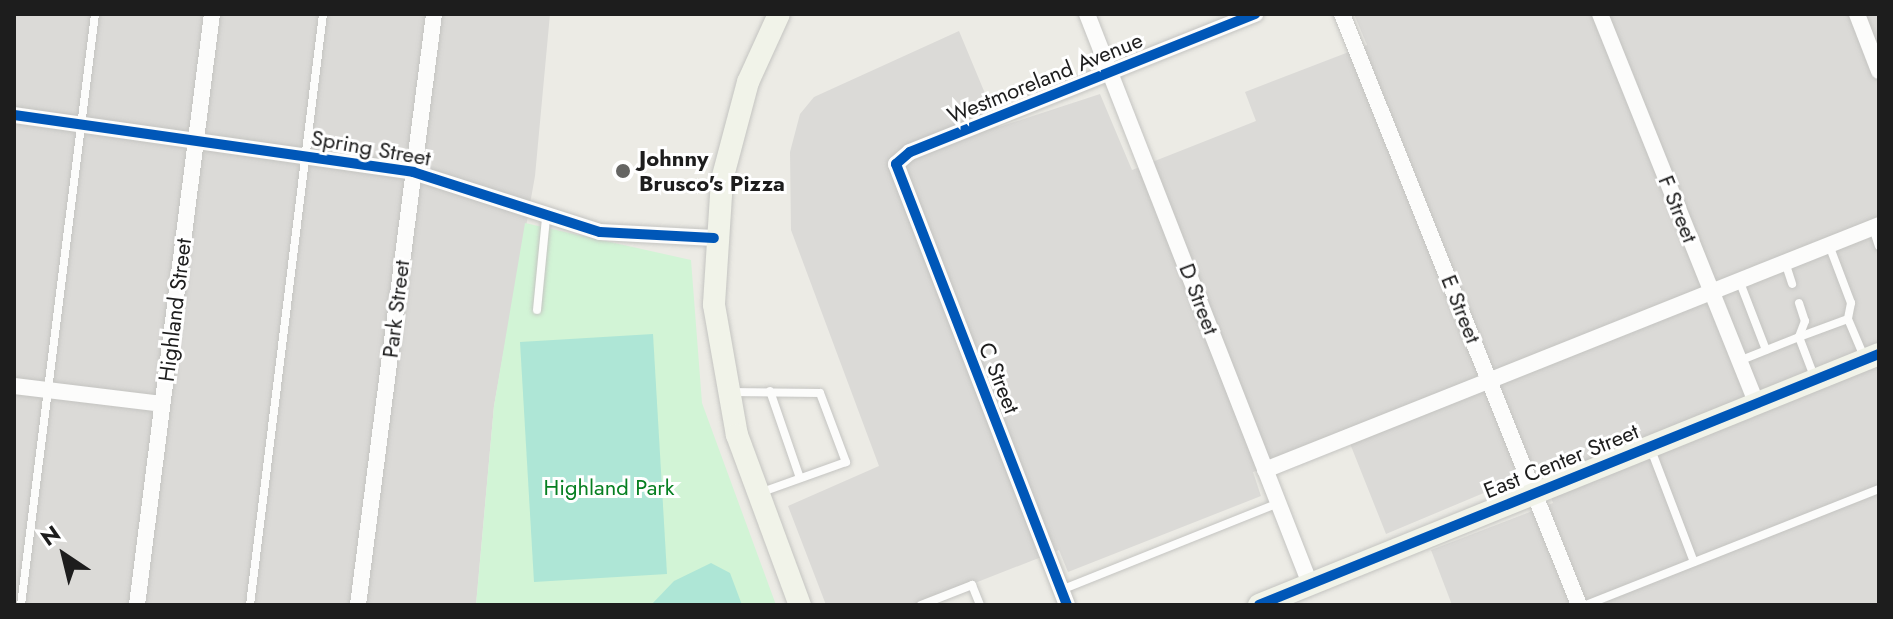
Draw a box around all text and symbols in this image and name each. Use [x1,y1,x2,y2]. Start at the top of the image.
street label: Westmoreland Avenue [944,27,1146,129]
street label: Spring Street [309,124,433,172]
place label: Johnny Brusco's Pizza [639,145,785,196]
marker: Johnny Brusco's Pizza [614,162,632,180]
street label: F Street [1653,172,1703,246]
street label: Highland Street [153,237,197,383]
street label: Park Street [377,259,415,359]
street label: D Street [1173,260,1225,338]
street label: E Street [1435,271,1487,347]
street label: C Street [973,339,1025,417]
street label: East Center Street [1480,418,1642,504]
park label: Highland Park [543,475,675,501]
north arrow [24,515,104,595]
text: N [34,517,67,553]

